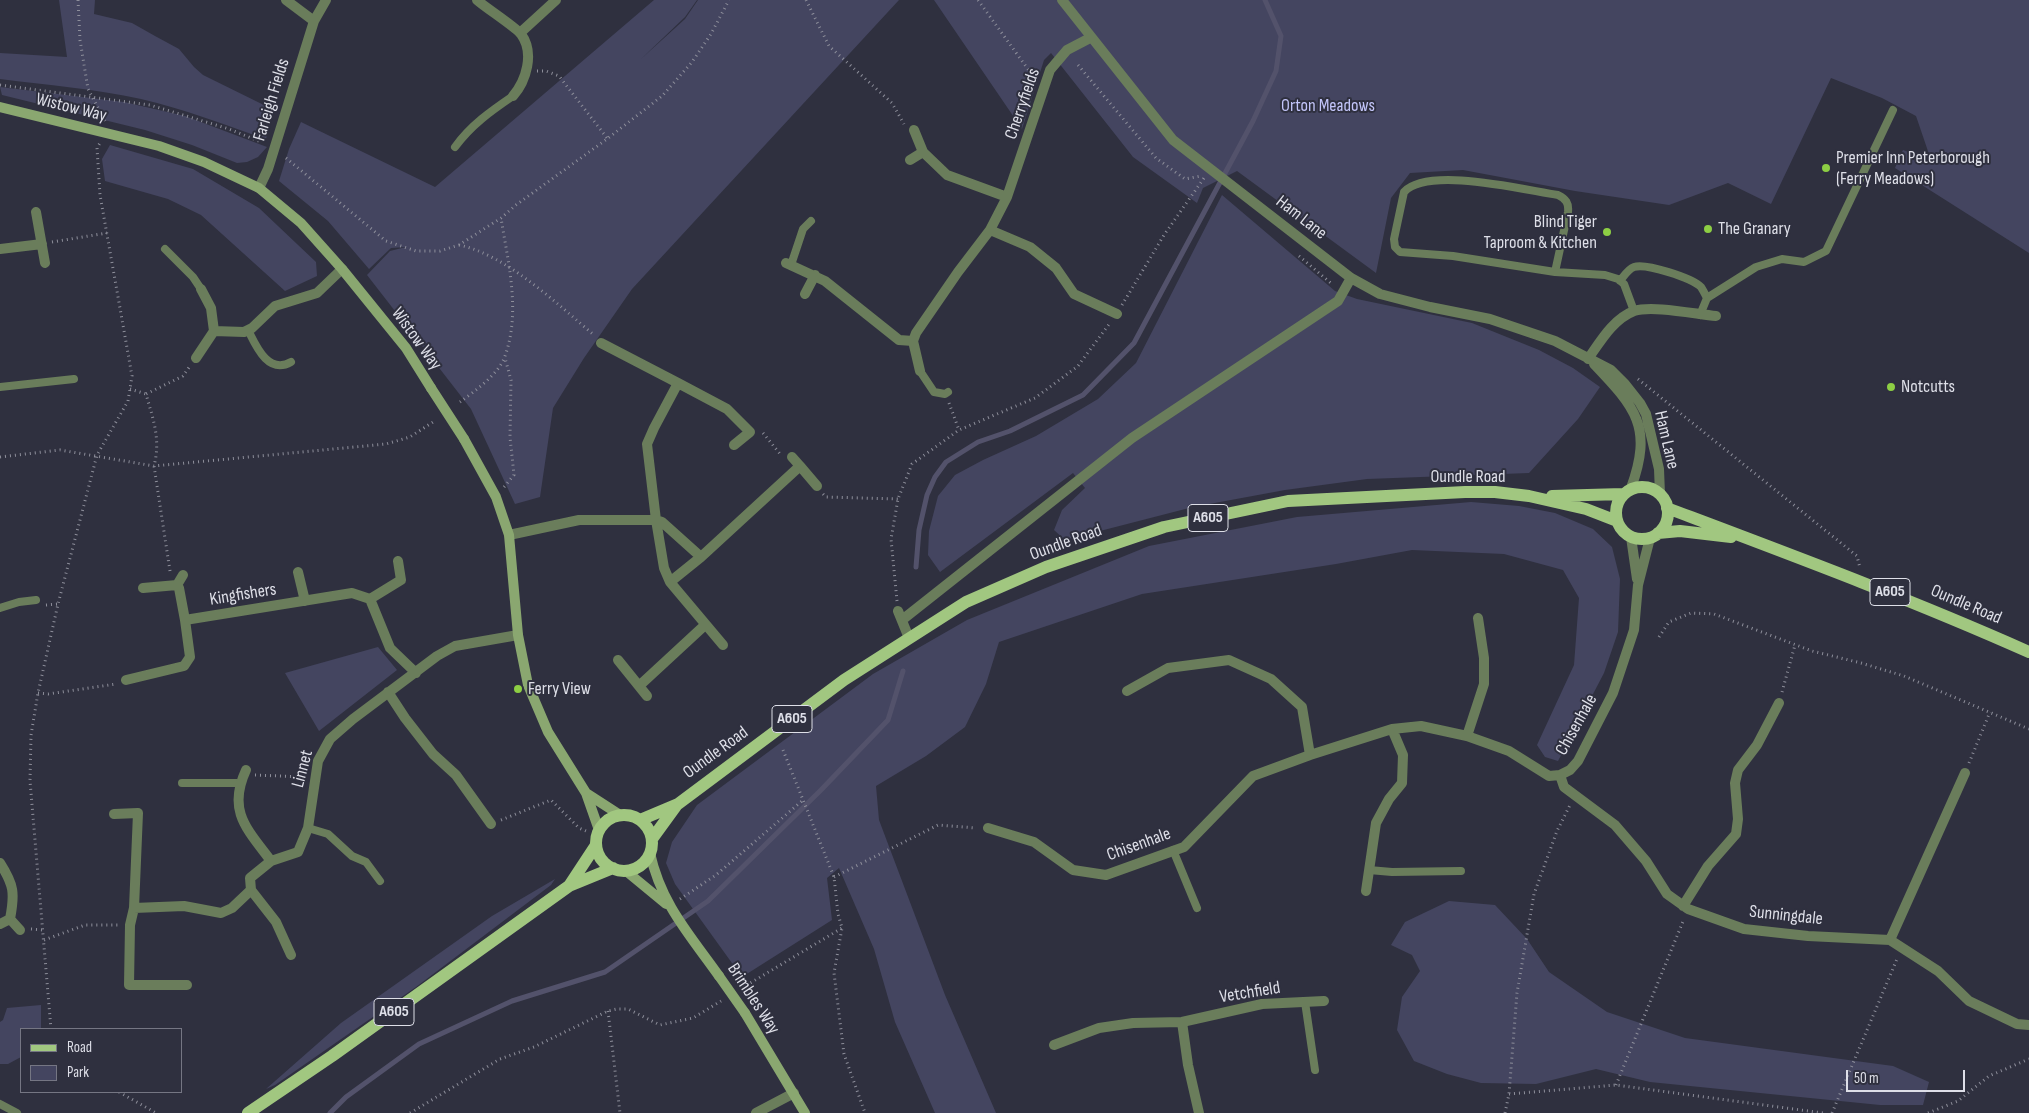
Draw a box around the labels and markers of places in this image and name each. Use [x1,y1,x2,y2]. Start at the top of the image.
place label: Premier Inn Peterborough (Ferry Meadows) [1836,147,1990,190]
marker: Premier Inn Peterborough (Ferry Meadows) [1820,162,1832,174]
place label: Blind Tiger Taproom & Kitchen [1484,211,1597,253]
place label: The Granary [1718,218,1791,240]
marker: The Granary [1702,223,1714,235]
marker: Blind Tiger Taproom & Kitchen [1601,226,1613,238]
place label: Notcutts [1901,376,1955,398]
marker: Notcutts [1885,381,1897,393]
place label: Ferry View [528,678,591,700]
marker: Ferry View [512,683,524,695]

